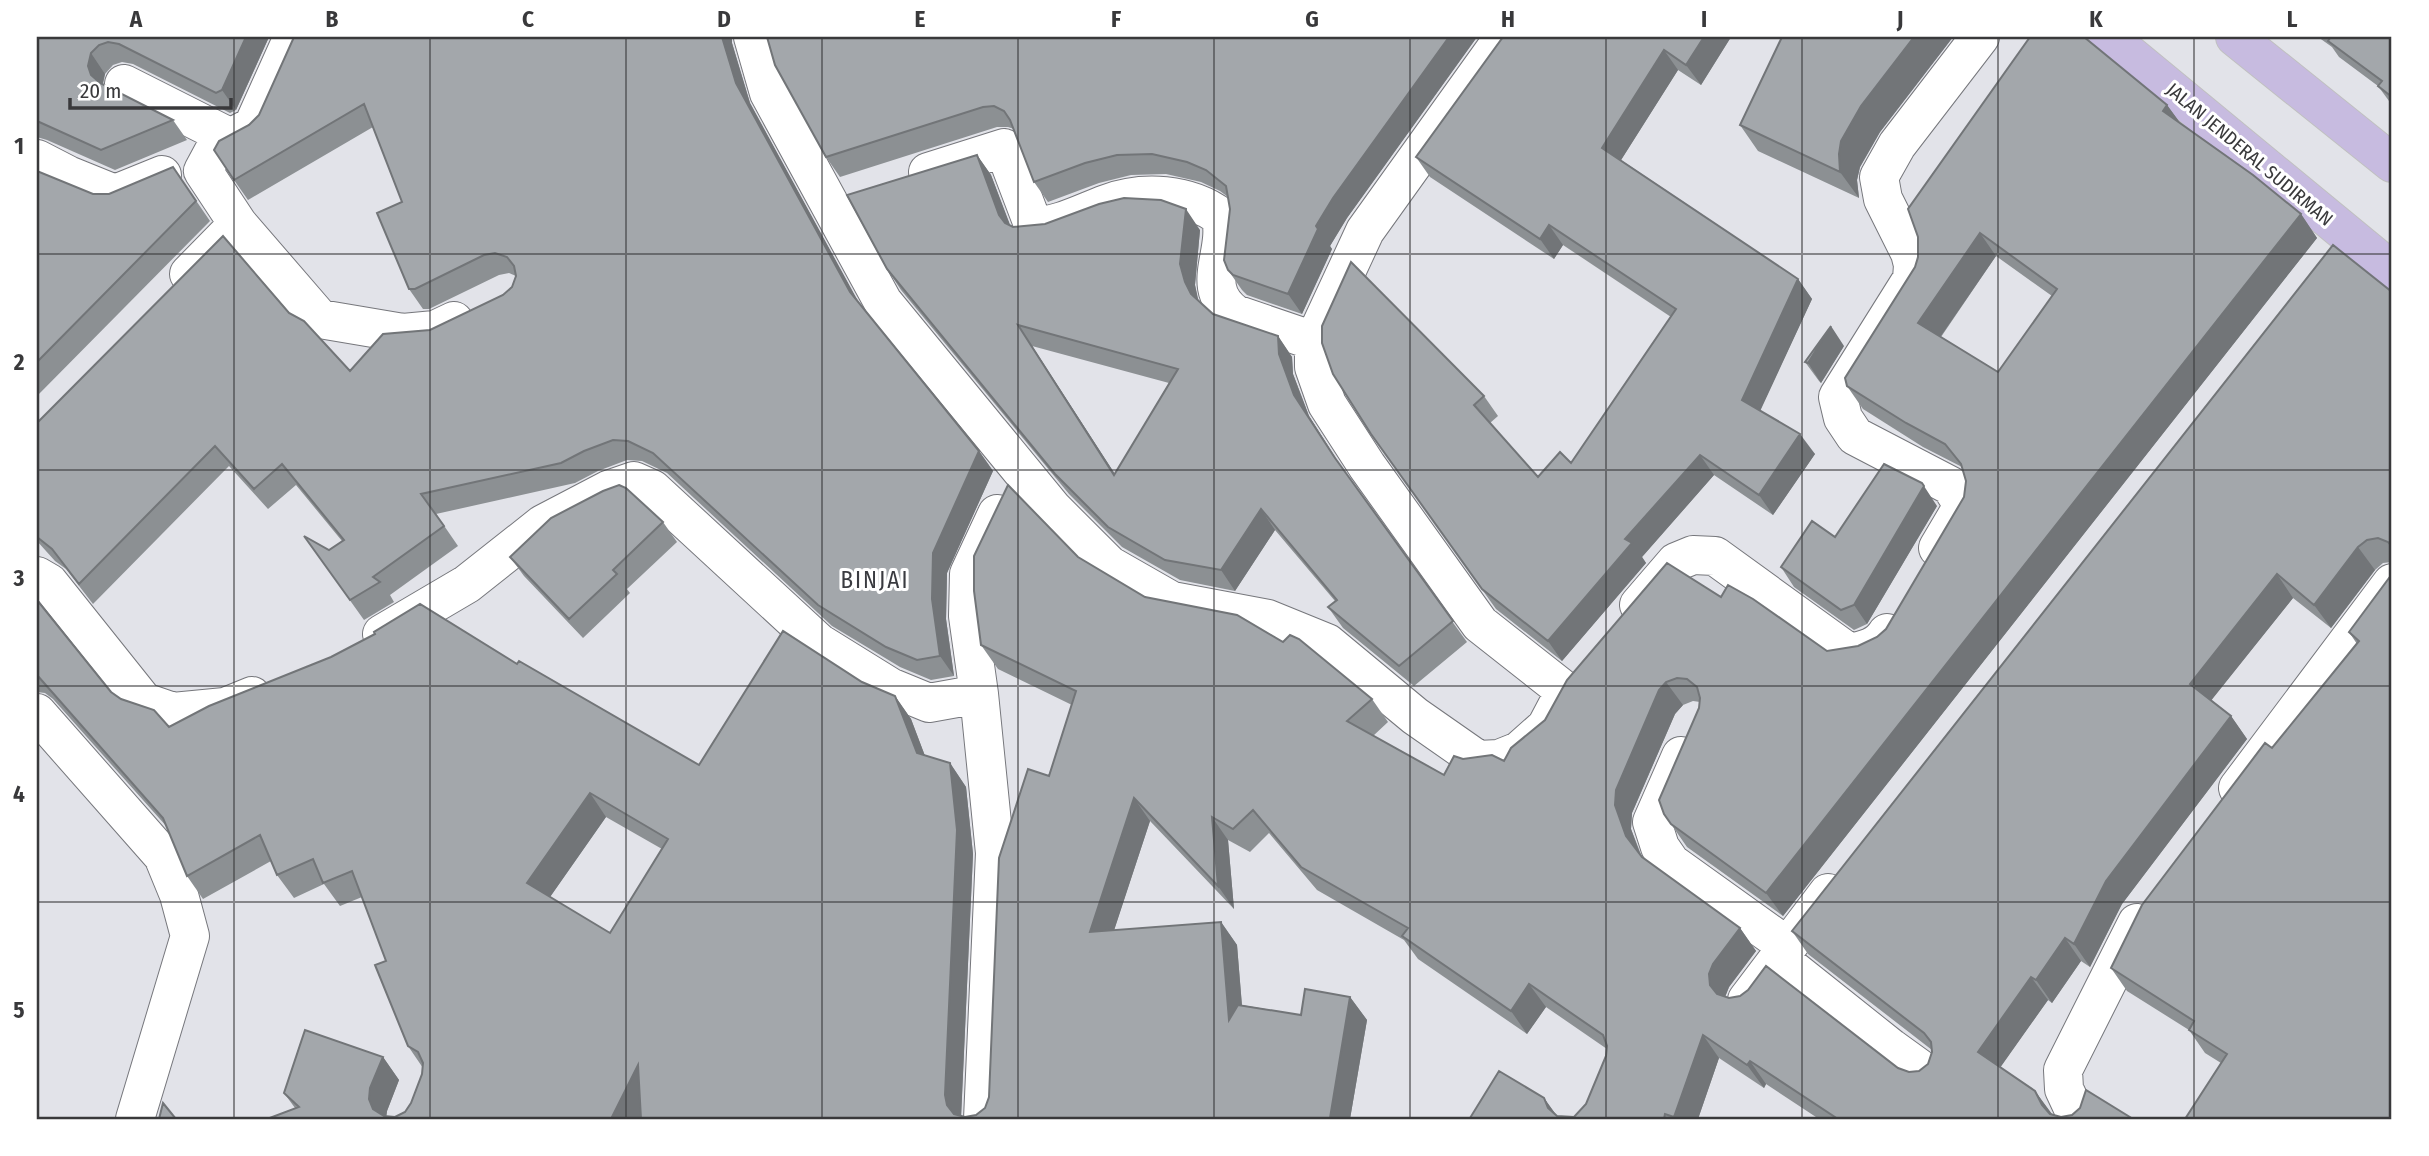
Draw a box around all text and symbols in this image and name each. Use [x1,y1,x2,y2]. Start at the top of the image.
text: A [129,5,143,33]
text: B [326,5,339,33]
text: C [522,5,534,33]
text: D [717,5,731,33]
text: E [915,5,926,33]
text: F [1111,5,1121,33]
text: G [1305,5,1319,33]
text: H [1501,5,1515,33]
text: I [1701,5,1707,33]
text: J [1896,5,1903,33]
text: K [2089,5,2103,33]
text: L [2287,5,2298,33]
scale bar [70,66,231,110]
text: 20 m [80,78,121,104]
street label: JALAN JENDERAL SUDIRMAN [2162,78,2338,231]
text: 1 [14,132,24,160]
text: 2 [13,348,25,376]
text: 3 [13,564,25,592]
district label: BINJAI [841,566,909,594]
text: 4 [13,780,25,808]
text: 5 [13,996,25,1024]

